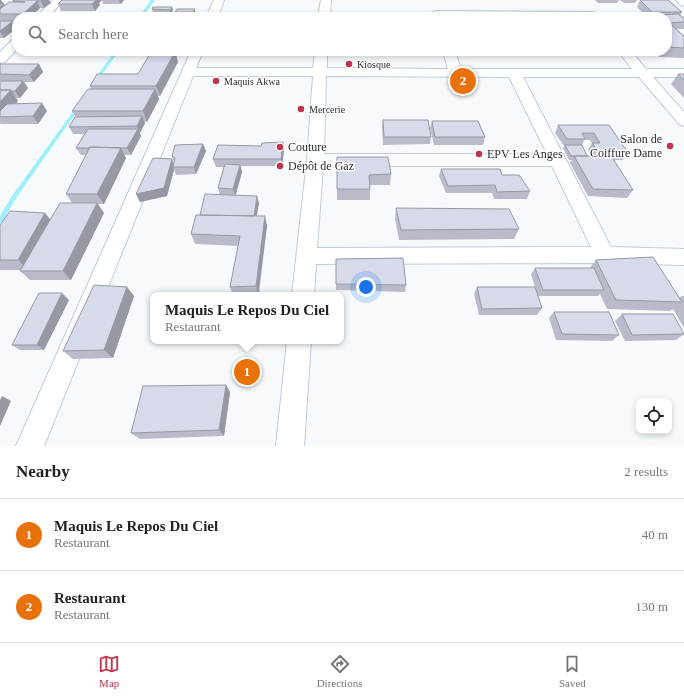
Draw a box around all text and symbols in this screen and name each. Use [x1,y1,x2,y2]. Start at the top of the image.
search box [12,12,672,56]
icon: search [26,23,48,45]
text: Search here [58,26,128,42]
marker: Kiosque [344,59,354,69]
place label: Kiosque [357,59,391,70]
pin: 2 [450,66,476,96]
marker: Maquis Akwa [211,76,221,86]
place label: Maquis Akwa [224,76,280,87]
marker: Mercerie [296,104,306,114]
place label: Mercerie [309,104,346,115]
place label: Salon de Coiffure Dame [590,132,662,160]
place label: Couture [288,140,327,154]
marker: Salon de Coiffure Dame [665,141,675,151]
marker: Couture [275,142,285,152]
place label: EPV Les Anges [487,147,563,161]
marker: EPV Les Anges [474,149,484,159]
place label: Dépôt de Gaz [288,159,354,173]
marker: Dépôt de Gaz [275,161,285,171]
your location [356,277,376,297]
popup [150,292,344,344]
text: Maquis Le Repos Du Ciel [165,302,329,318]
text: Restaurant [165,319,221,334]
pin: 1 [234,357,260,387]
map controls [636,398,672,434]
button: locate [636,398,672,434]
text: Nearby [16,462,70,481]
text: 2 results [624,464,668,479]
text: Maquis Le Repos Du Ciel [54,518,218,534]
text: 1 [26,527,32,542]
text: 40 m [642,527,668,542]
text: Restaurant [54,535,110,550]
text: Restaurant [54,590,126,606]
text: 2 [26,599,32,614]
text: 130 m [635,599,668,614]
text: Restaurant [54,607,110,622]
tab: Map [98,653,120,689]
tab: Directions [317,653,362,689]
tab: Saved [559,653,586,689]

